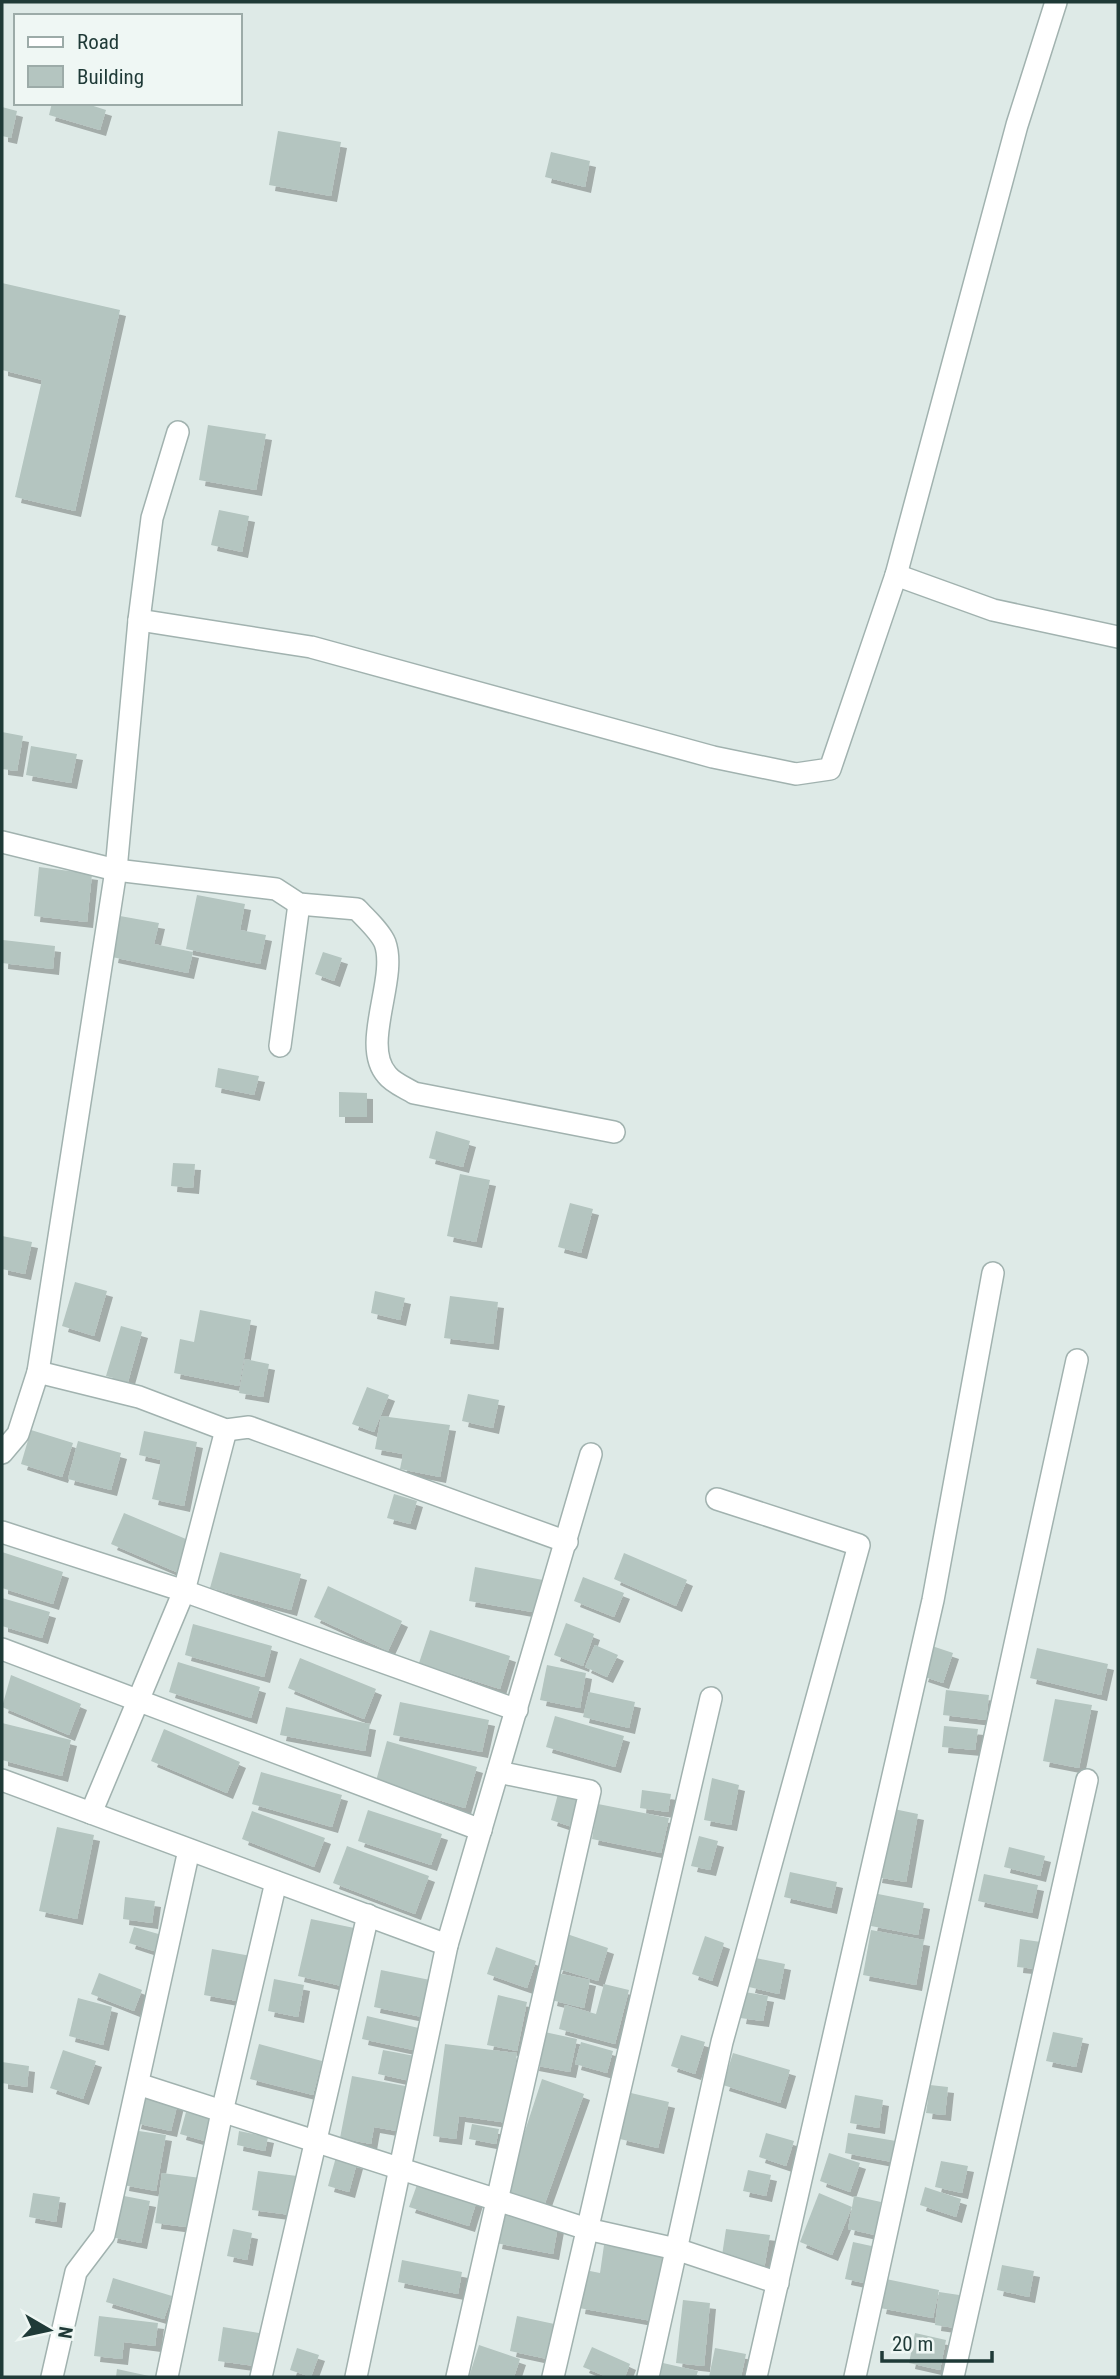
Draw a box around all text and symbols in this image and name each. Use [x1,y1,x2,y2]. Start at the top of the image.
legend [14,14,242,105]
text: Road [77,30,119,54]
text: Building [77,65,144,89]
north arrow [14,2295,84,2365]
scale bar [882,2320,992,2364]
text: N [53,2325,78,2340]
text: 20 m [892,2332,933,2356]

